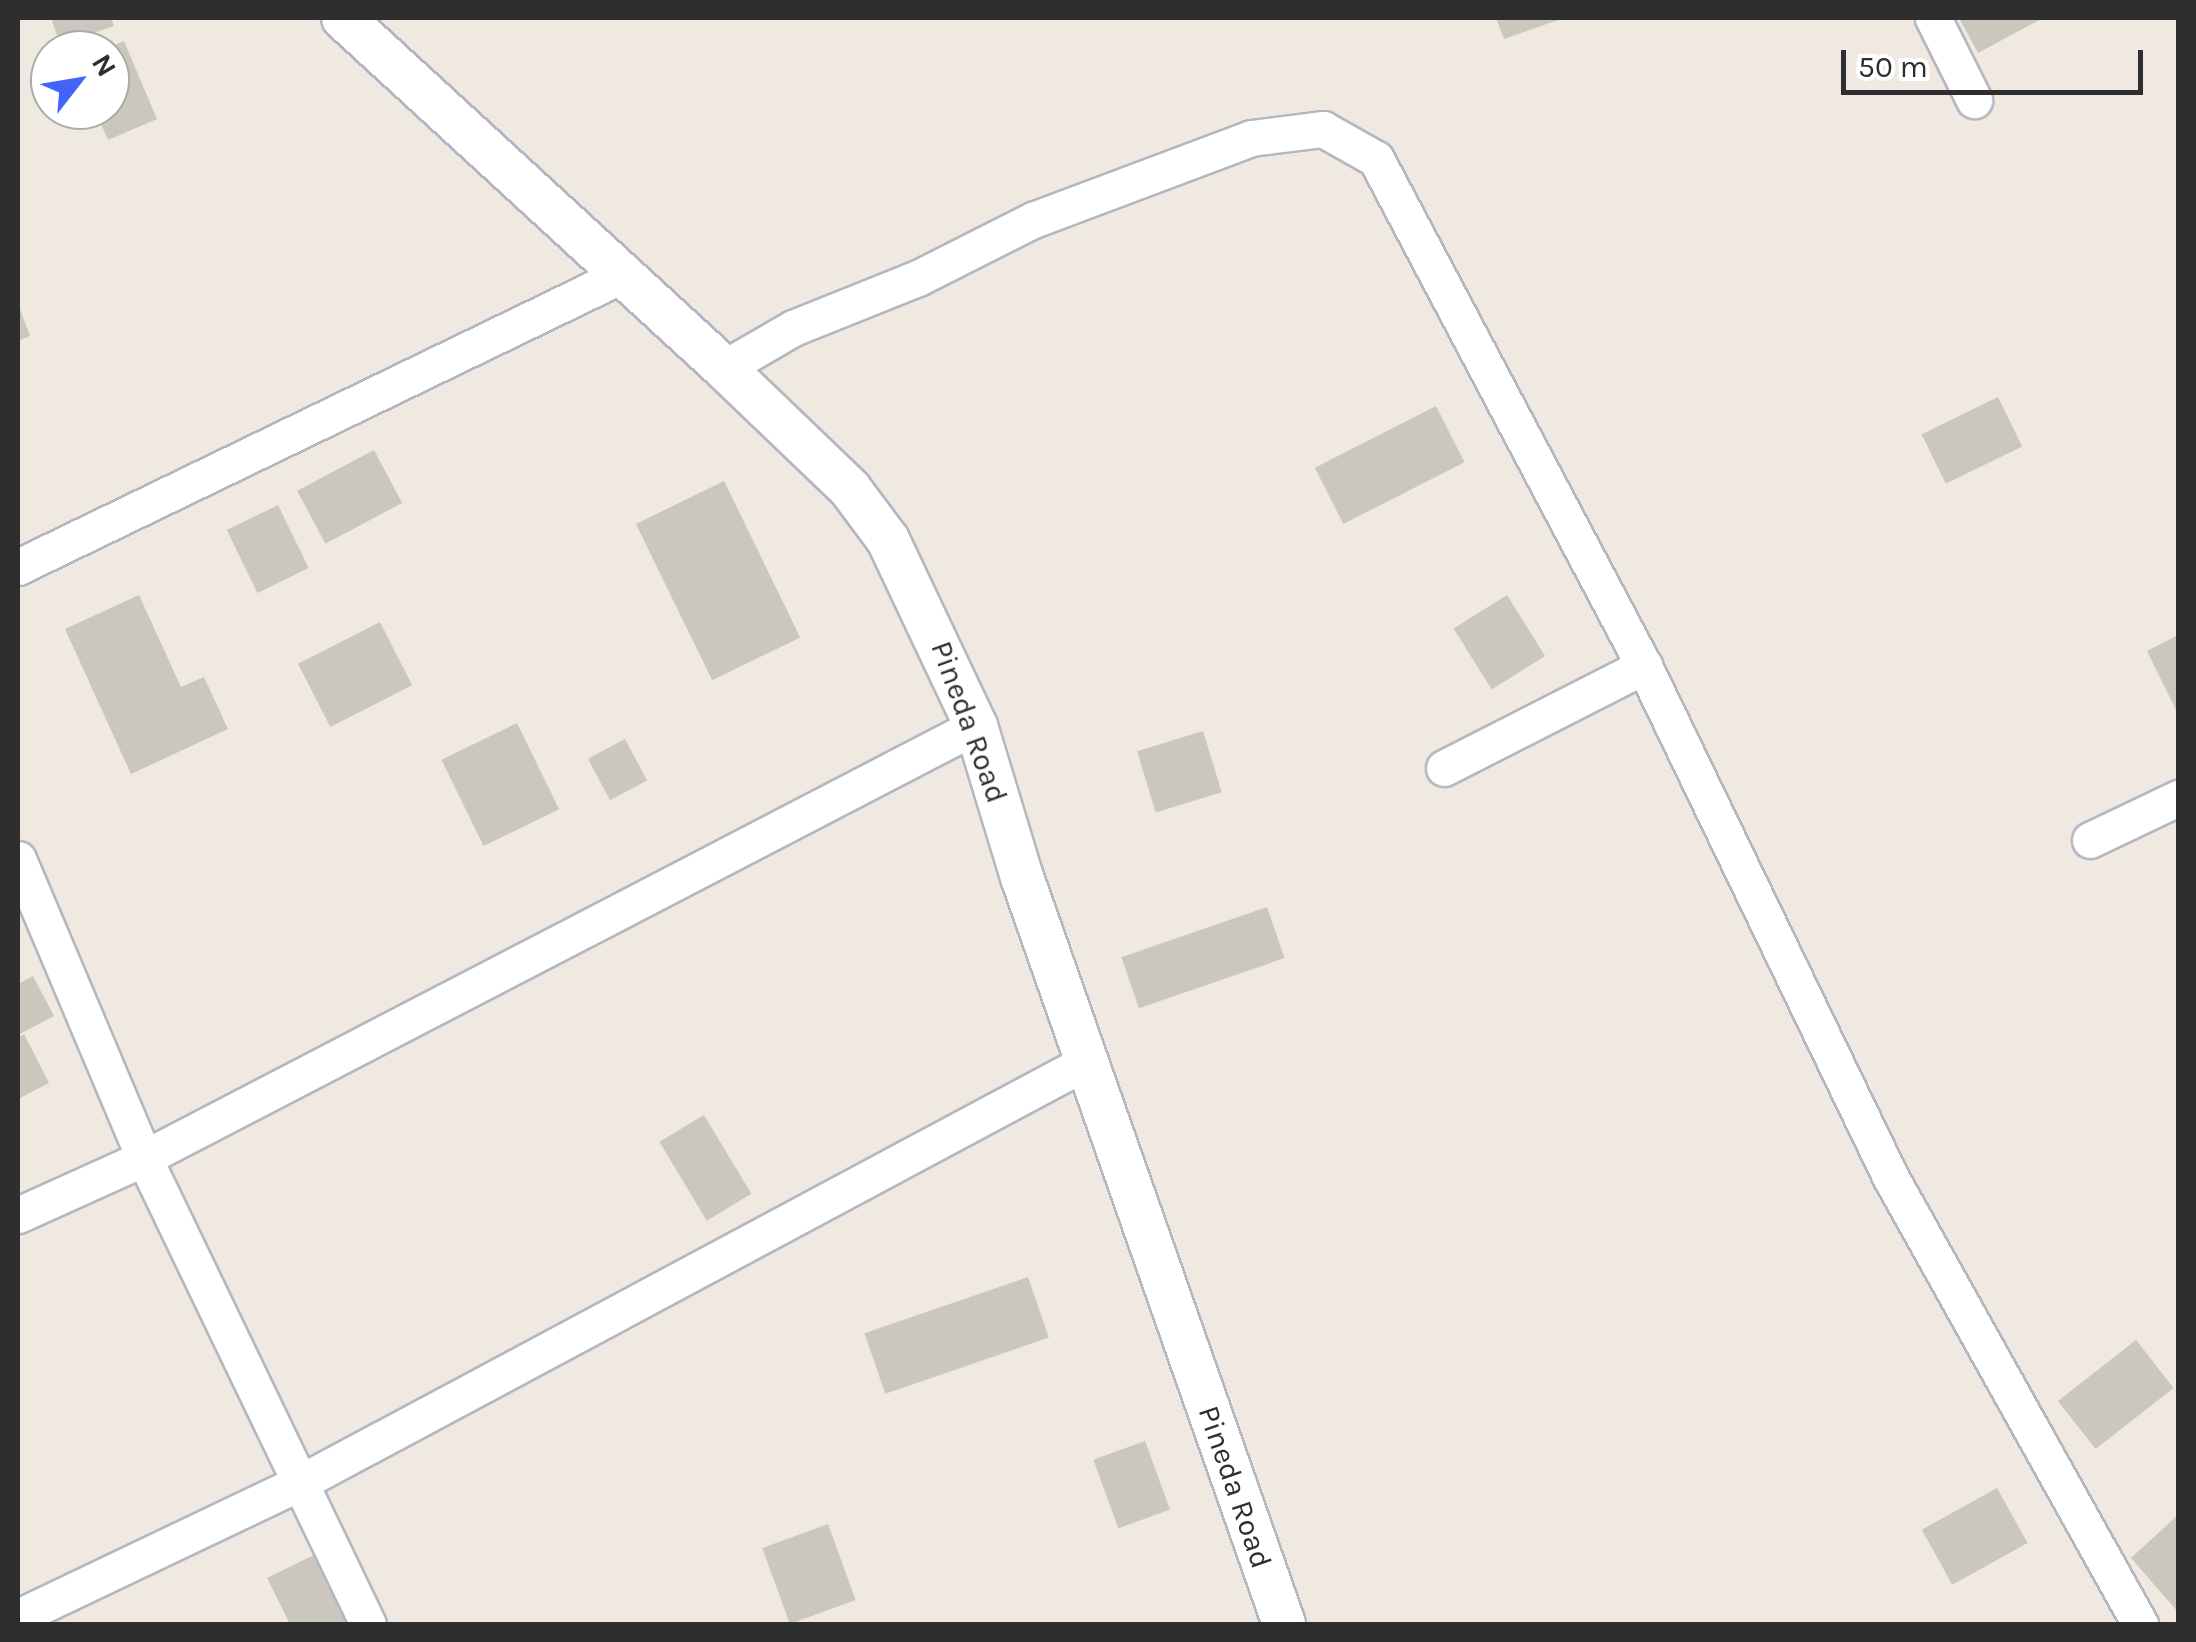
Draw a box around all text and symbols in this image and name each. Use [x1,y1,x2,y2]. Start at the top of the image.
north arrow [30,30,130,130]
scale bar [1846,30,2148,92]
text: N [85,48,124,82]
text: 50 m [1858,49,1928,85]
street label: Pineda Road [923,636,1015,808]
street label: Pineda Road [1190,1401,1280,1573]

